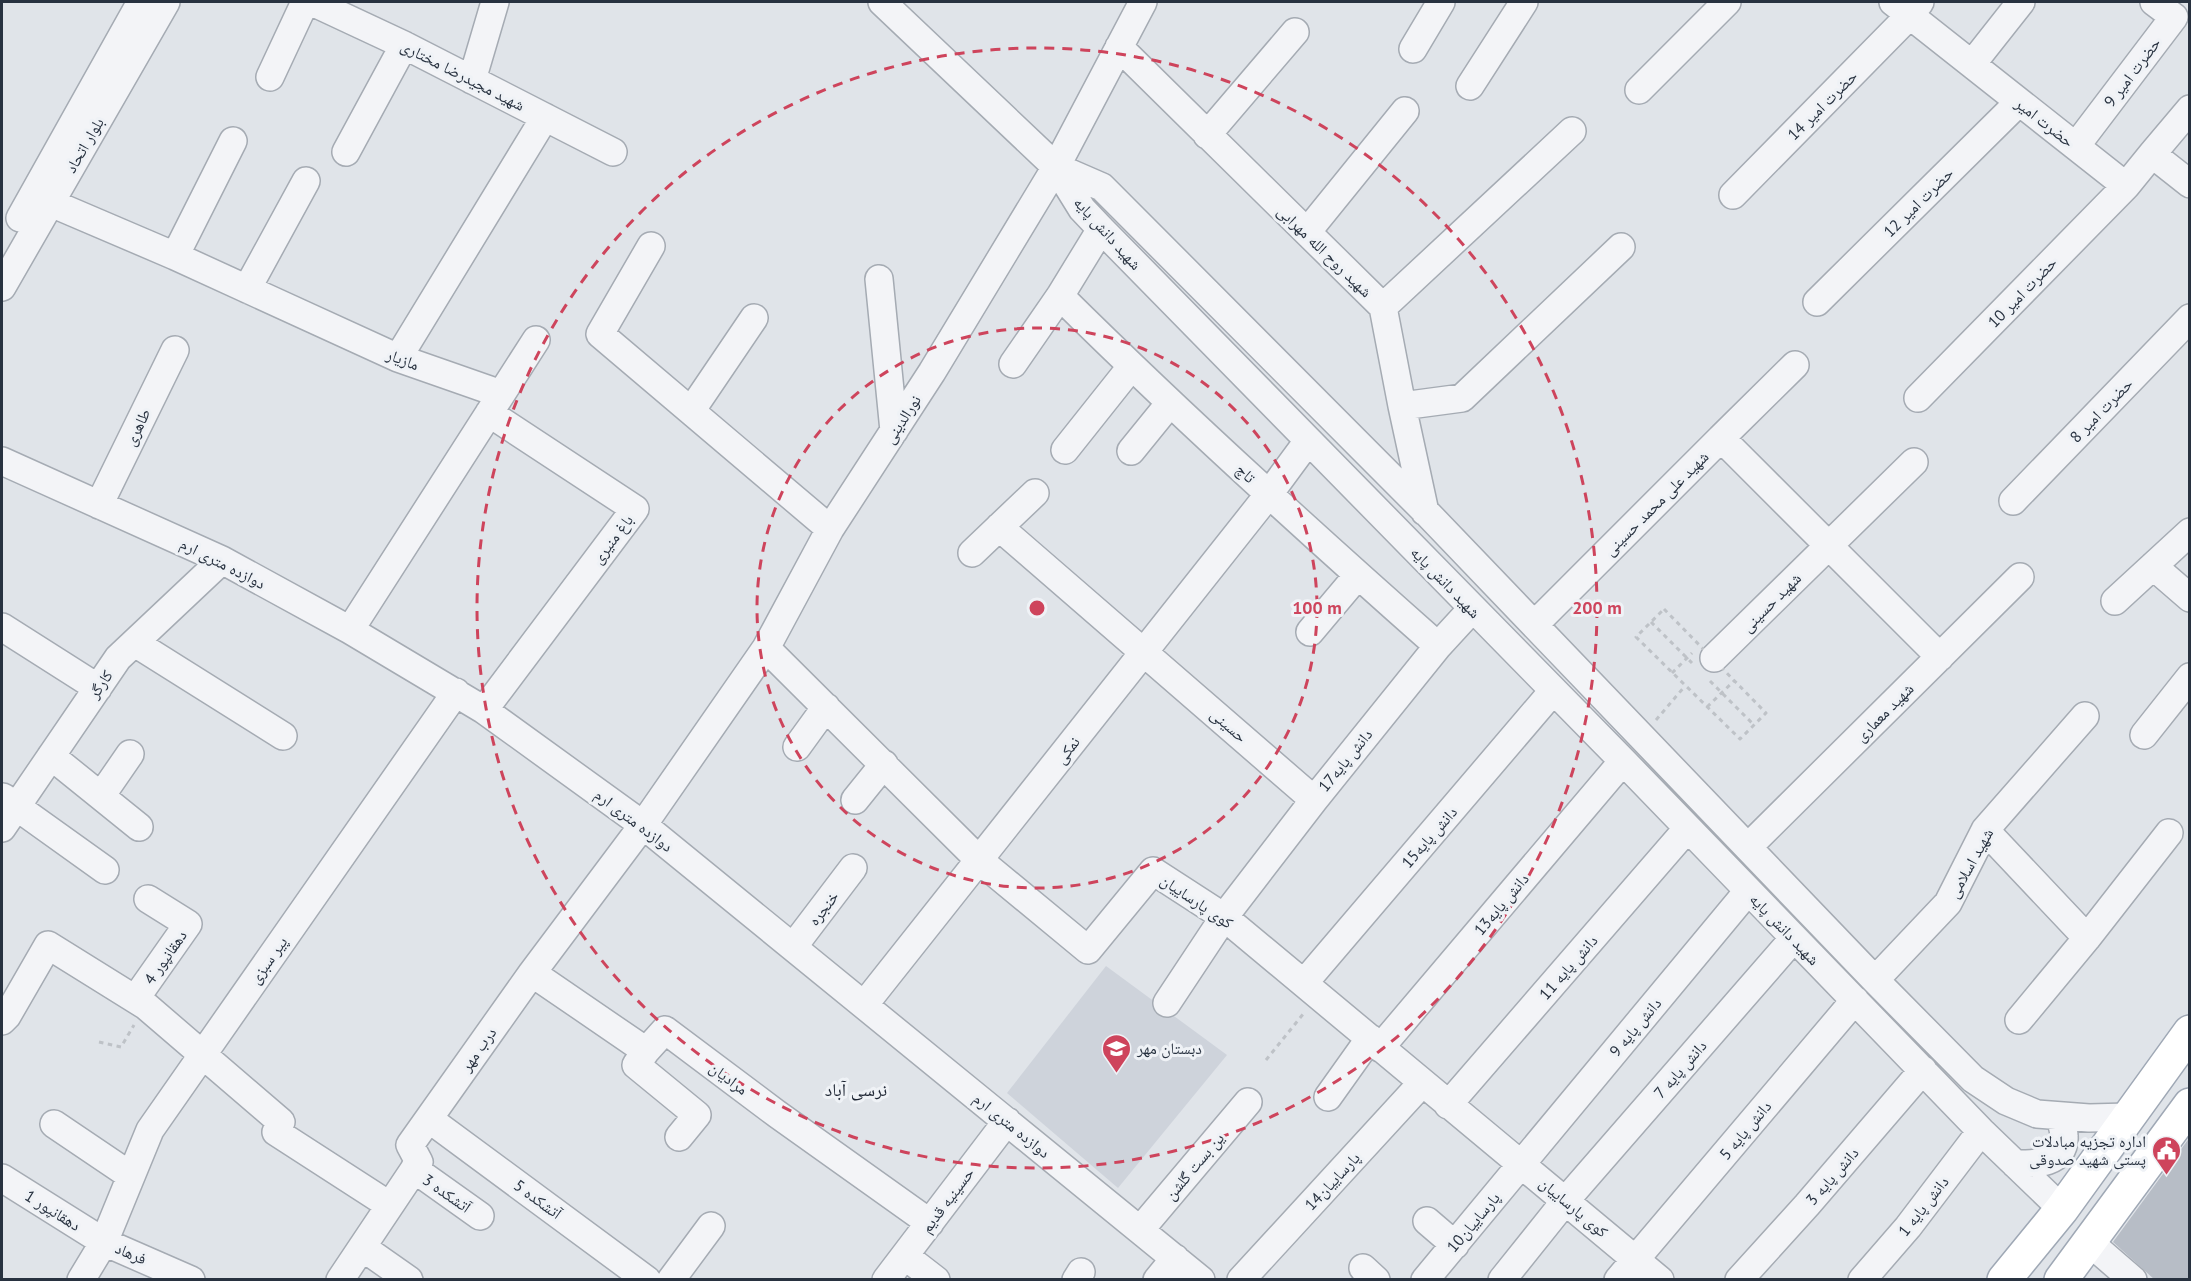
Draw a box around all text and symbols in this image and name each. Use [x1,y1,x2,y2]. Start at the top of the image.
street label: حضرت امیر 9 [2099,33,2165,111]
street label: شهید مجیدرضا مختاری [397,35,528,116]
street label: حضرت امیر 14 [1783,66,1861,144]
street label: حضرت امیر [2011,92,2078,151]
street label: بلوار اتحاد [60,114,108,176]
street label: حضرت امیر 12 [1879,163,1957,241]
street label: شهید دانش پایه [1069,192,1146,274]
street label: شهید روح الله مهرابی [1273,201,1377,302]
street label: حضرت امیر 10 [1983,252,2061,332]
street label: مازیار [383,343,422,374]
street label: حضرت امیر 8 [2065,374,2137,446]
street label: نورالدینی [879,391,926,448]
street label: طاهری [119,405,155,449]
street label: شهید علی محمد حسینی [1599,446,1713,560]
street label: تاچ [1231,459,1260,488]
street label: باغ منیری [587,510,638,568]
street label: دوازده متری ارم [177,533,269,594]
street label: شهید دانش پایه [1406,542,1485,623]
street label: شهید حسینی [1737,568,1806,637]
text: 100 m [1292,596,1342,619]
text: 200 m [1572,596,1622,619]
centre of rings [1027,598,1047,618]
street label: کارگر [83,666,117,703]
street label: شهید معماری [1850,678,1918,746]
street label: حسینی [1206,704,1251,747]
street label: دانش پایه17 [1314,725,1377,796]
street label: نمکی [1050,732,1085,768]
street label: دوازده متری ارم [590,784,677,857]
street label: دانش پایه15 [1397,802,1462,873]
street label: شهید اسلامی [1943,825,1998,902]
street label: کوی پارساییان [1156,869,1237,934]
street label: دانش پایه13 [1469,869,1534,940]
street label: خنجره [803,887,843,929]
street label: شهید دانش پایه [1745,889,1824,970]
street label: دهقانپور 4 [139,926,191,988]
street label: دانش پایه 11 [1534,930,1602,1004]
street label: پیر سبزی [244,932,293,988]
street label: دانش پایه 9 [1605,994,1666,1061]
street label: درب مهر [455,1023,500,1076]
school or university icon: دبستان مهر [1100,1032,1132,1074]
street label: دانش پایه 7 [1649,1036,1711,1103]
place label: دبستان مهر [1136,1038,1202,1059]
street label: مرادیان [705,1057,752,1100]
district label: نرسی آباد [825,1078,887,1101]
street label: دوازده متری ارم [969,1088,1054,1163]
street label: دانش پایه 5 [1715,1097,1776,1164]
street label: ین بست گلشن [1160,1128,1229,1204]
place label: اداره تجزیه مبادلات پستی شهید صدوقی [2029,1131,2146,1170]
public building icon: اداره تجزیه مبادلات پستی شهید صدوقی [2151,1134,2183,1176]
street label: دانش پایه 3 [1801,1143,1863,1210]
street label: پارساییان14 [1300,1147,1365,1215]
street label: حسینیه قدیم [916,1163,979,1237]
street label: آتشکده 3 [419,1169,476,1217]
street label: دانش پایه 1 [1893,1172,1953,1241]
street label: کوی پارساییان [1535,1173,1613,1242]
street label: آتشکده 5 [510,1175,567,1224]
street label: دهقانپور 1 [21,1185,85,1235]
street label: پارساییان10 [1442,1188,1505,1257]
street label: فرهاد [112,1238,150,1268]

